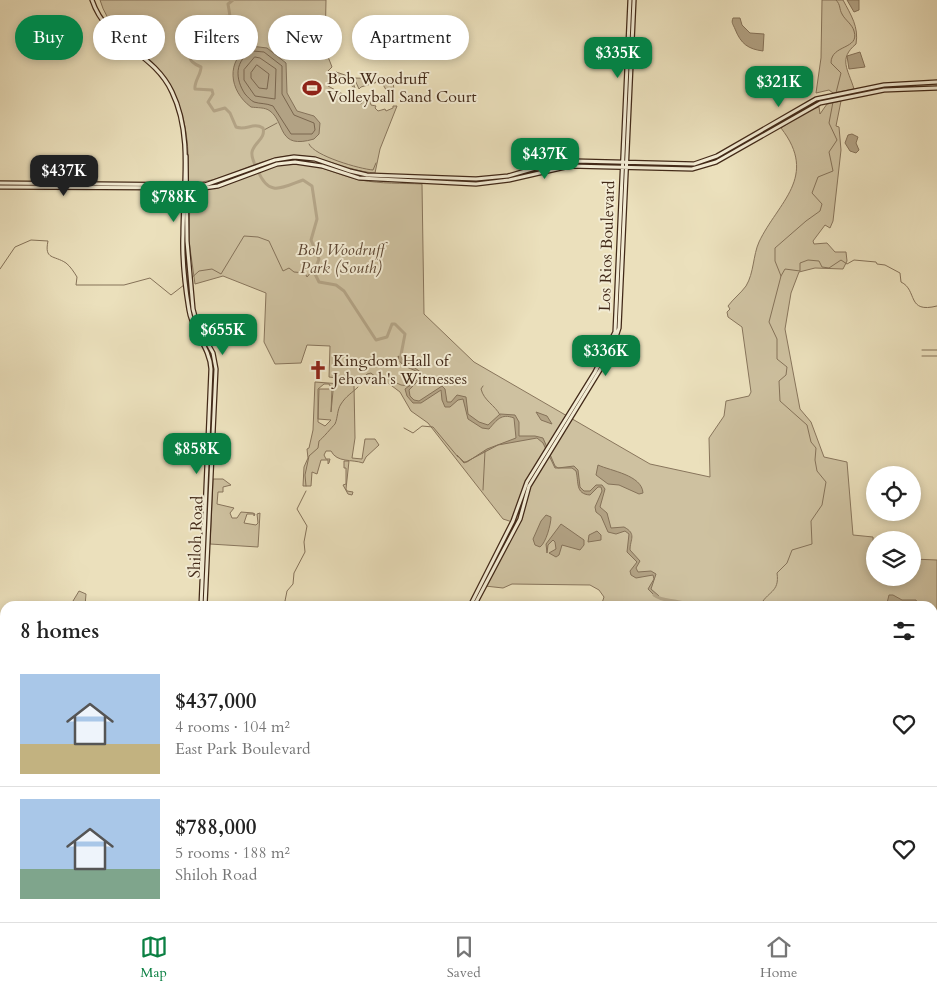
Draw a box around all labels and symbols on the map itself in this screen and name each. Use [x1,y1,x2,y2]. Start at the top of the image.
pin: $335K [583,36,653,79]
pin: $321K [744,66,814,108]
place label: Bob Woodruff Volleyball Sand Court [327,68,477,108]
sports icon: Bob Woodruff Volleyball Sand Court [301,77,323,99]
pin: $437K [510,138,580,180]
pin: $437K [29,154,99,197]
pin: $788K [139,180,209,223]
street label: Los Rios Boulevard [594,180,620,312]
park label: Bob Woodruff Park (South) [297,239,388,279]
pin: $655K [188,314,258,356]
pin: $336K [571,334,641,377]
place label: Kingdom Hall of Jehovah's Witnesses [331,350,467,390]
church icon: Kingdom Hall of Jehovah's Witnesses [307,359,329,381]
pin: $858K [162,432,232,475]
street label: Shiloh Road [184,495,208,578]

